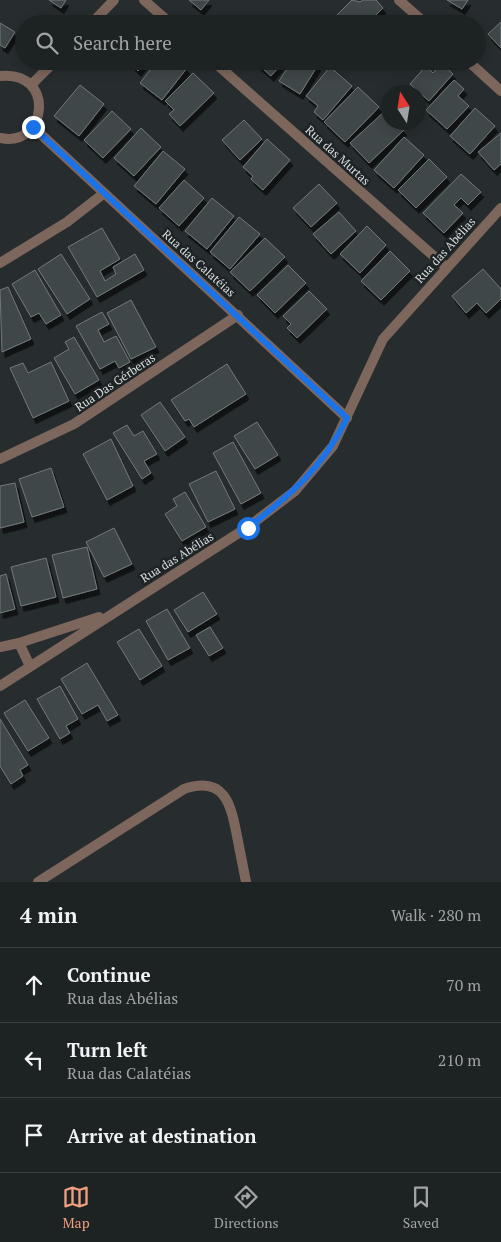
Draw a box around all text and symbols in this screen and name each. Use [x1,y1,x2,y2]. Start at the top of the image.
search box [15,15,486,70]
icon: search [33,29,61,57]
text: Search here [73,30,172,55]
north arrow [381,85,426,130]
route end [22,116,45,139]
street label: Rua das Murtas [303,122,373,188]
street label: Rua das Abélias [412,214,478,286]
street label: Rua das Calatéias [159,226,239,300]
street label: Rua Das Gérberas [72,350,158,414]
route start [237,517,260,540]
street label: Rua das Abélias [138,529,216,585]
text: 4 min [20,901,77,929]
text: Walk · 280 m [391,904,481,926]
text: Continue [67,962,151,987]
icon: ahead [20,971,48,999]
text: 70 m [446,974,481,996]
text: Rua das Abélias [67,987,178,1009]
text: Turn left [67,1037,148,1062]
icon: left [20,1046,48,1074]
text: 210 m [438,1049,481,1071]
text: Rua das Calatéias [67,1062,191,1084]
icon: arrive [20,1121,48,1149]
text: Arrive at destination [67,1123,256,1148]
tab: Map [62,1183,90,1232]
tab: Directions [214,1183,279,1232]
tab: Saved [403,1183,439,1232]

